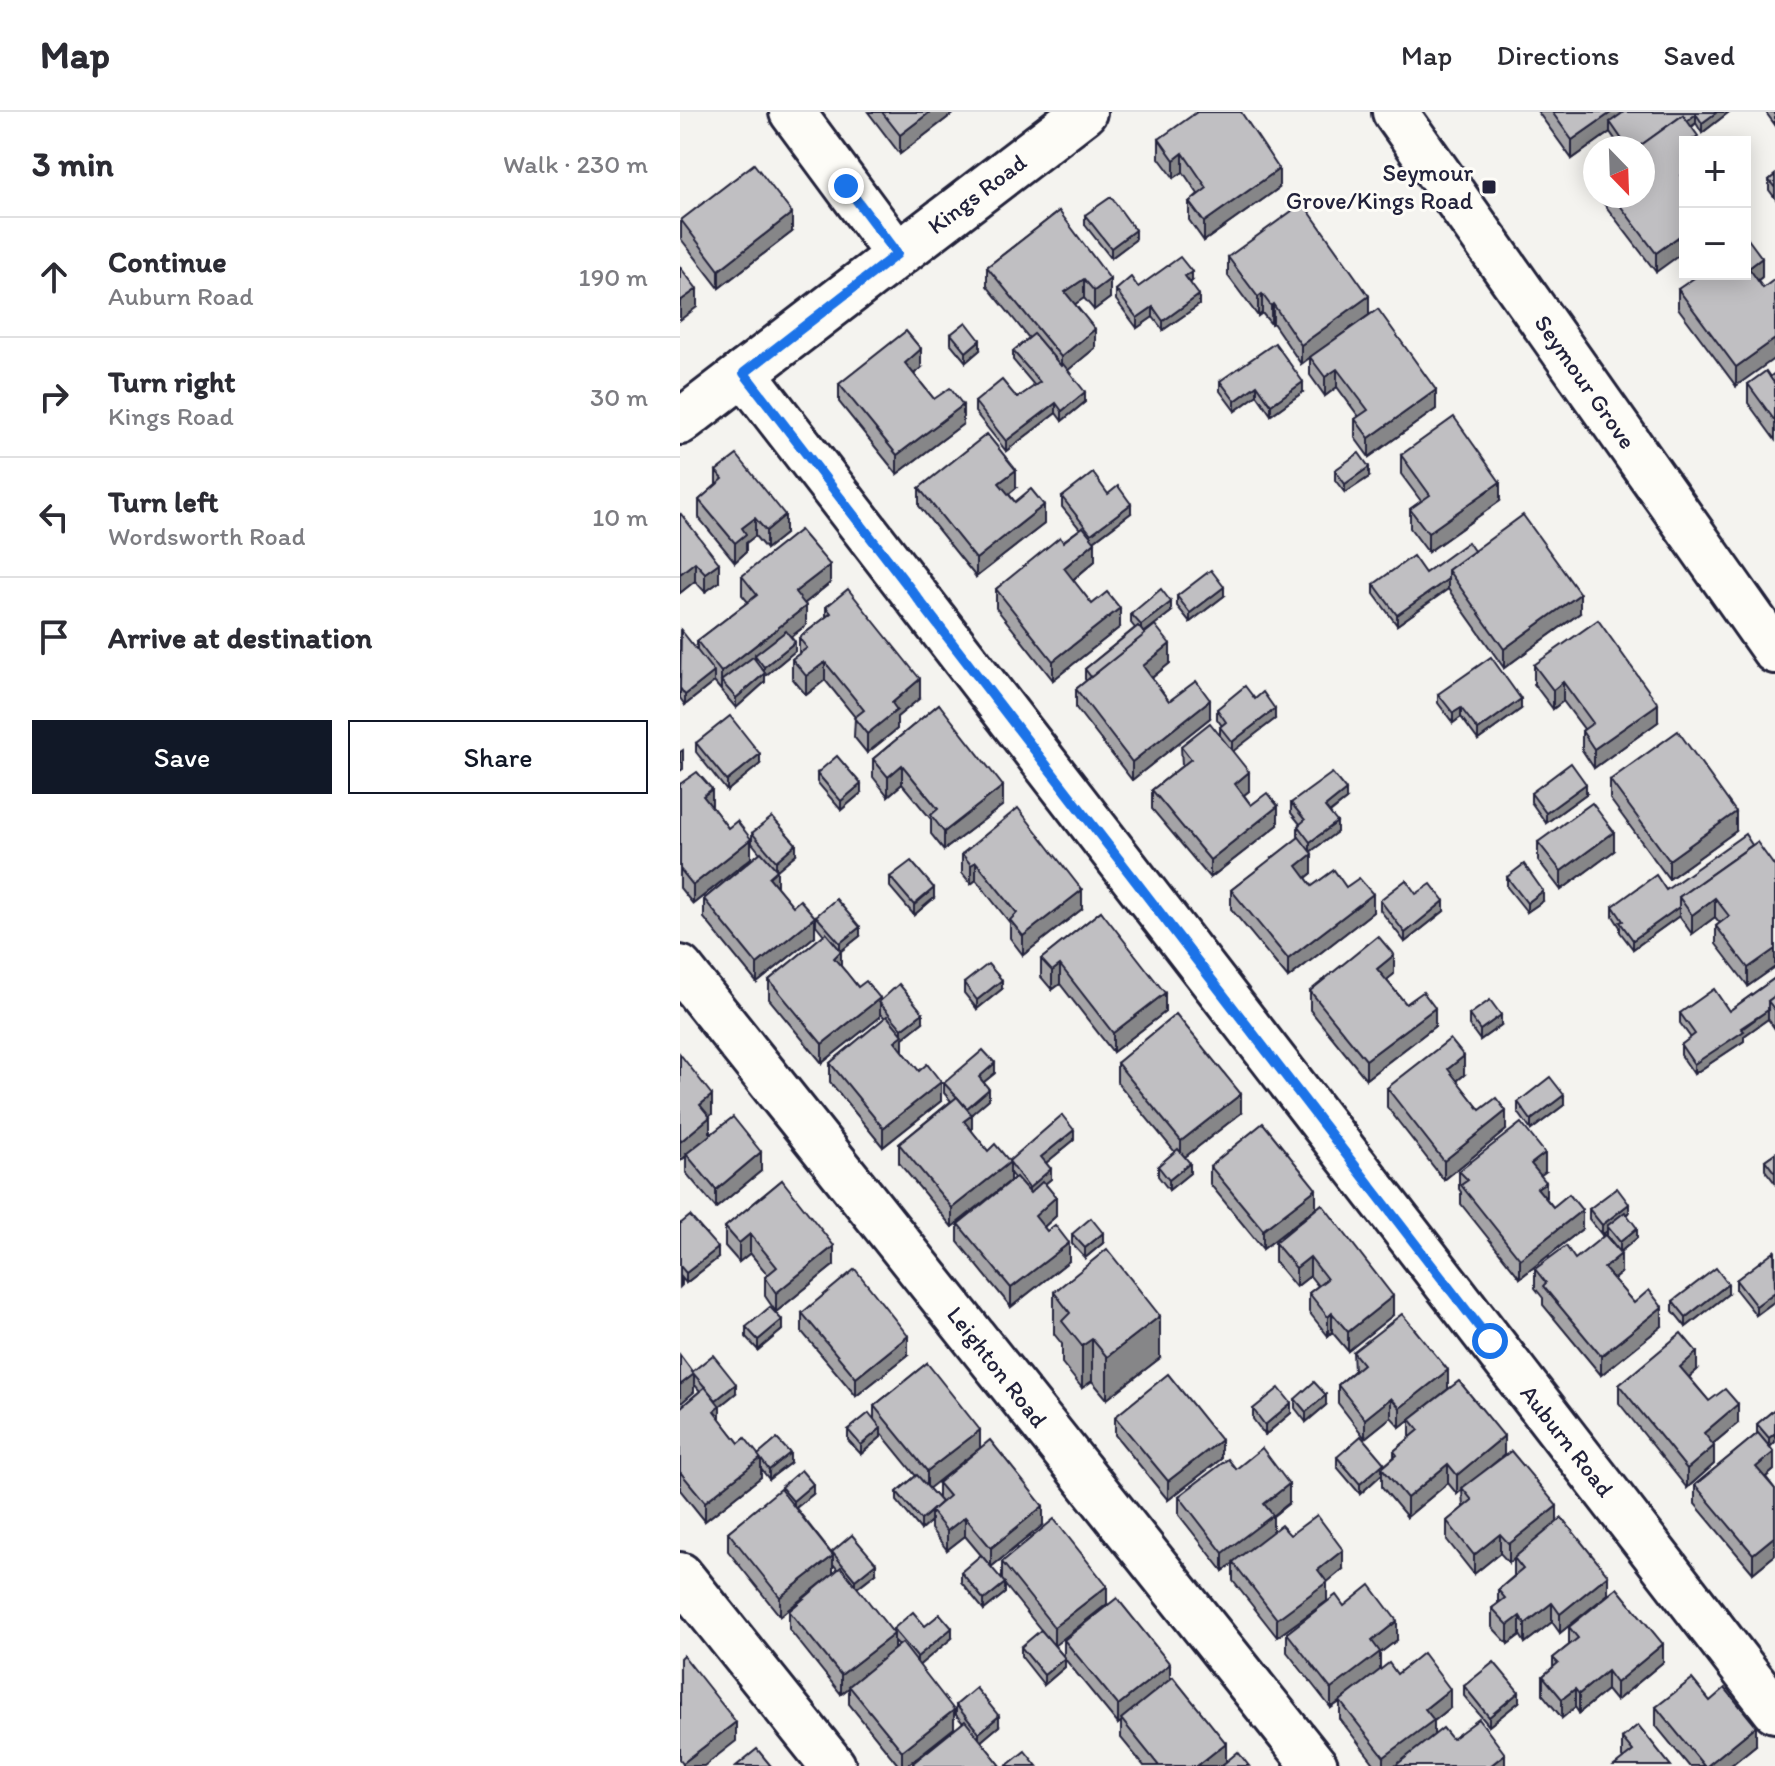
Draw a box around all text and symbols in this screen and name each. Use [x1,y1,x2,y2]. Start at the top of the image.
text: Map [40,32,110,78]
text: Map [1401,38,1452,72]
text: Directions [1496,38,1620,72]
text: Saved [1664,38,1735,72]
north arrow [1583,136,1655,208]
map controls [1679,136,1751,280]
button: + [1679,136,1751,208]
text: 3 min [32,144,114,185]
street label: Kings Road [922,147,1032,240]
text: Walk · 230 m [503,148,648,180]
place label: Seymour Grove/Kings Road [1286,158,1473,215]
route end [828,168,864,204]
marker: Seymour Grove/Kings Road [1480,178,1498,196]
button: − [1679,208,1751,280]
text: Continue [108,243,227,280]
icon: ahead [32,255,76,299]
text: 190 m [579,261,648,293]
text: Auburn Road [108,280,254,312]
street label: Seymour Grove [1529,309,1642,454]
text: Turn right [108,363,236,400]
icon: right [32,375,76,419]
text: 30 m [590,381,648,413]
text: Kings Road [108,400,234,432]
text: Turn left [108,483,219,520]
icon: left [32,495,76,539]
text: 10 m [592,501,648,533]
text: Wordsworth Road [108,520,305,552]
icon: arrive [32,615,76,659]
text: Arrive at destination [108,619,372,656]
button: Save [32,720,332,794]
button: Share [348,720,648,794]
street label: Leighton Road [941,1300,1054,1433]
route start [1472,1323,1508,1359]
street label: Auburn Road [1515,1379,1620,1503]

